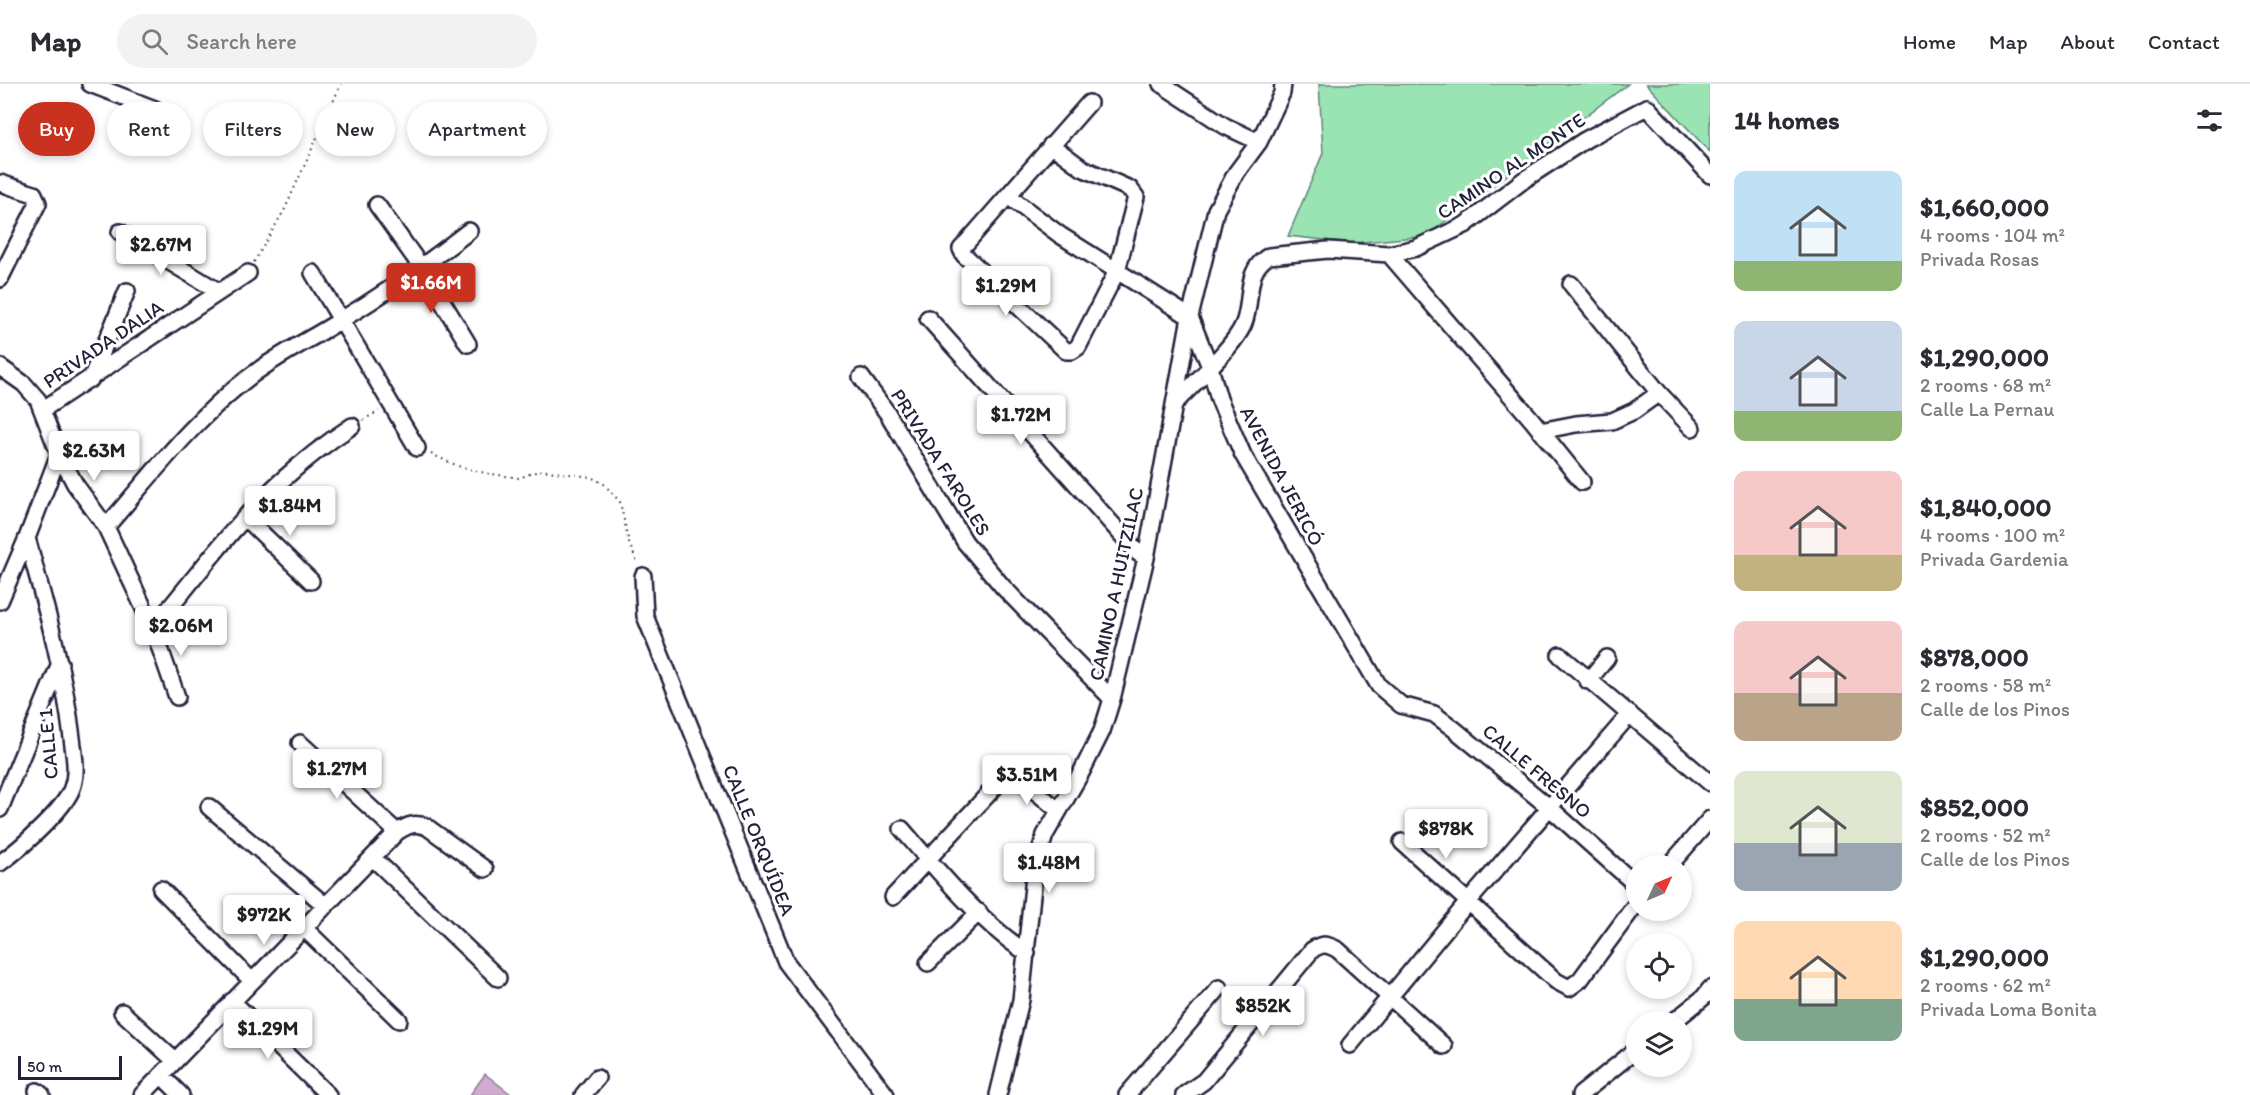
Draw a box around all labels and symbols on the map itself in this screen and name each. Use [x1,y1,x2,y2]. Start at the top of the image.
street label: CAMINO AL MONTE [1432,108,1590,224]
pin: $2.67M [112,225,210,276]
pin: $1.66M [382,263,480,314]
pin: $1.29M [957,266,1055,317]
street label: PRIVADA DALIA [38,295,168,393]
street label: PRIVADA FAROLES [886,384,996,540]
pin: $1.72M [972,395,1070,446]
street label: AVENIDA JERICÓ [1235,402,1329,550]
pin: $2.63M [45,431,143,482]
street label: CAMINO A HUITZILAC [1084,485,1148,683]
pin: $1.84M [241,486,339,537]
pin: $2.06M [132,606,230,657]
street label: CALLE 1 [33,708,63,780]
street label: CALLE FRESNO [1478,719,1596,823]
pin: $1.27M [288,749,386,800]
pin: $3.51M [978,755,1076,806]
street label: CALLE ORQUÍDEA [718,761,800,919]
pin: $878K [1404,809,1488,860]
pin: $1.48M [1000,843,1098,894]
north arrow [1626,855,1692,921]
pin: $972K [222,895,306,946]
pin: $852K [1221,986,1305,1037]
pin: $1.29M [219,1009,317,1060]
scale bar [18,1053,122,1080]

